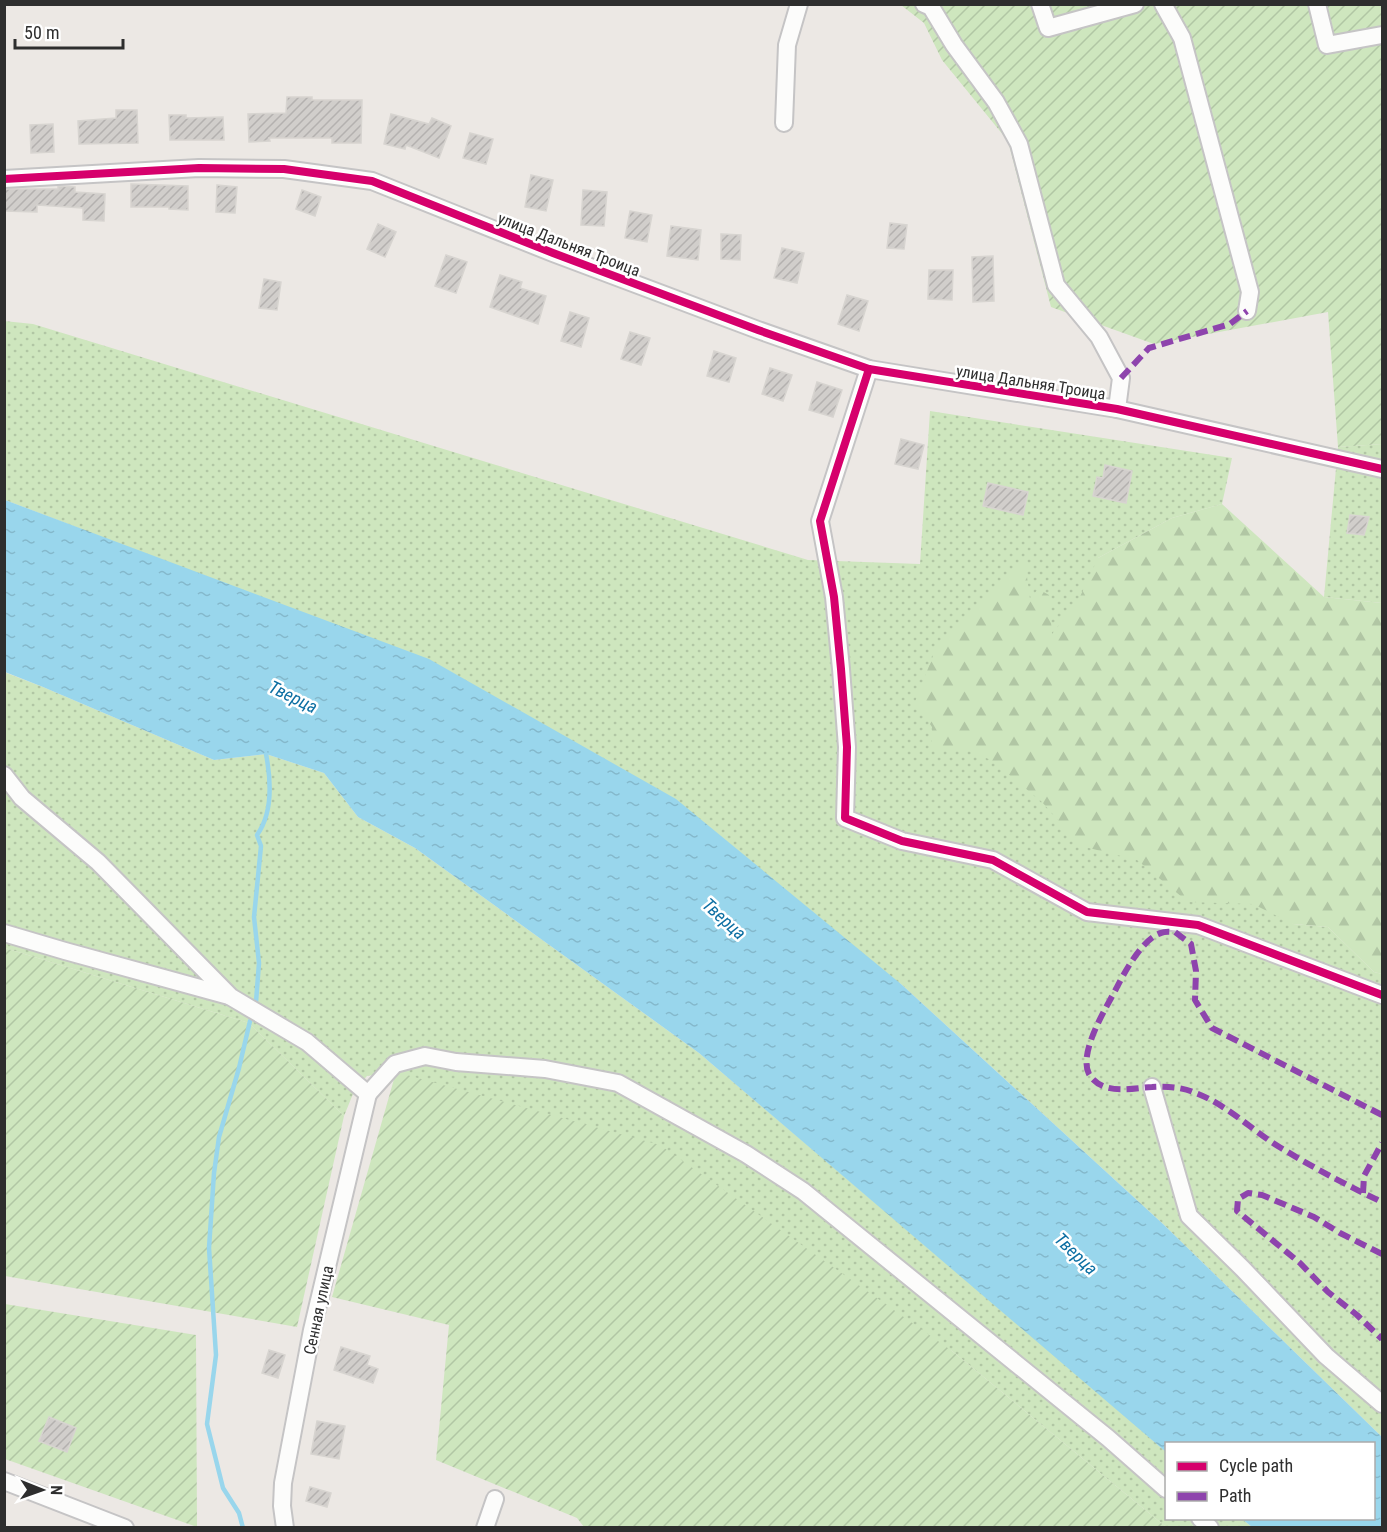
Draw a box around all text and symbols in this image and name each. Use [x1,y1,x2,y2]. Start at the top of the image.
scale bar [15,12,123,50]
text: 50 m [24,22,59,43]
street label: улица Дальняя Троица [495,209,643,280]
street label: улица Дальняя Троица [955,361,1107,404]
water label: Тверца [266,676,321,717]
water label: Тверца [698,894,750,944]
water label: Тверца [1051,1228,1102,1279]
street label: Сенная улица [300,1264,337,1356]
legend [1165,1442,1375,1520]
text: Cycle path [1219,1455,1293,1476]
north arrow [12,1460,72,1520]
text: N [47,1485,66,1495]
text: Path [1219,1485,1252,1506]

